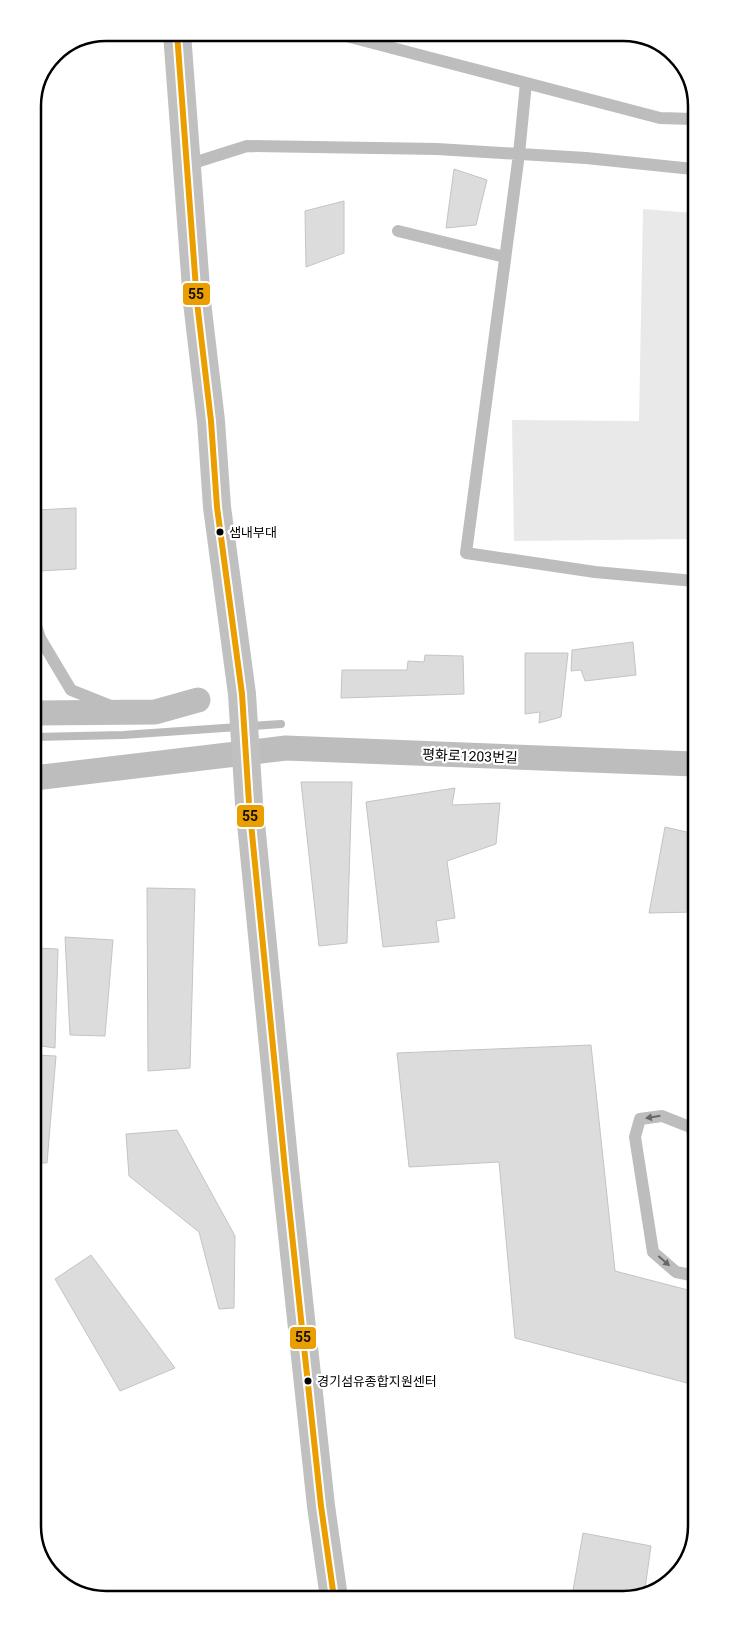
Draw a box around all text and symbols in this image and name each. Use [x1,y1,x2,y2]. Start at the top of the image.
line badge: 55 [182,282,211,306]
text: 55 [188,286,204,302]
place label: 샘내부대 [229,525,277,540]
marker: 샘내부대 [215,527,225,537]
street label: 평화로1203번길 [422,746,518,766]
line badge: 55 [236,804,265,828]
text: 55 [242,808,258,824]
one-way arrow [645,1114,661,1122]
one-way arrow [657,1256,670,1267]
line badge: 55 [289,1326,317,1350]
text: 55 [295,1329,311,1345]
place label: 경기섬유종합지원센터 [317,1374,437,1389]
marker: 경기섬유종합지원센터 [303,1376,313,1386]

